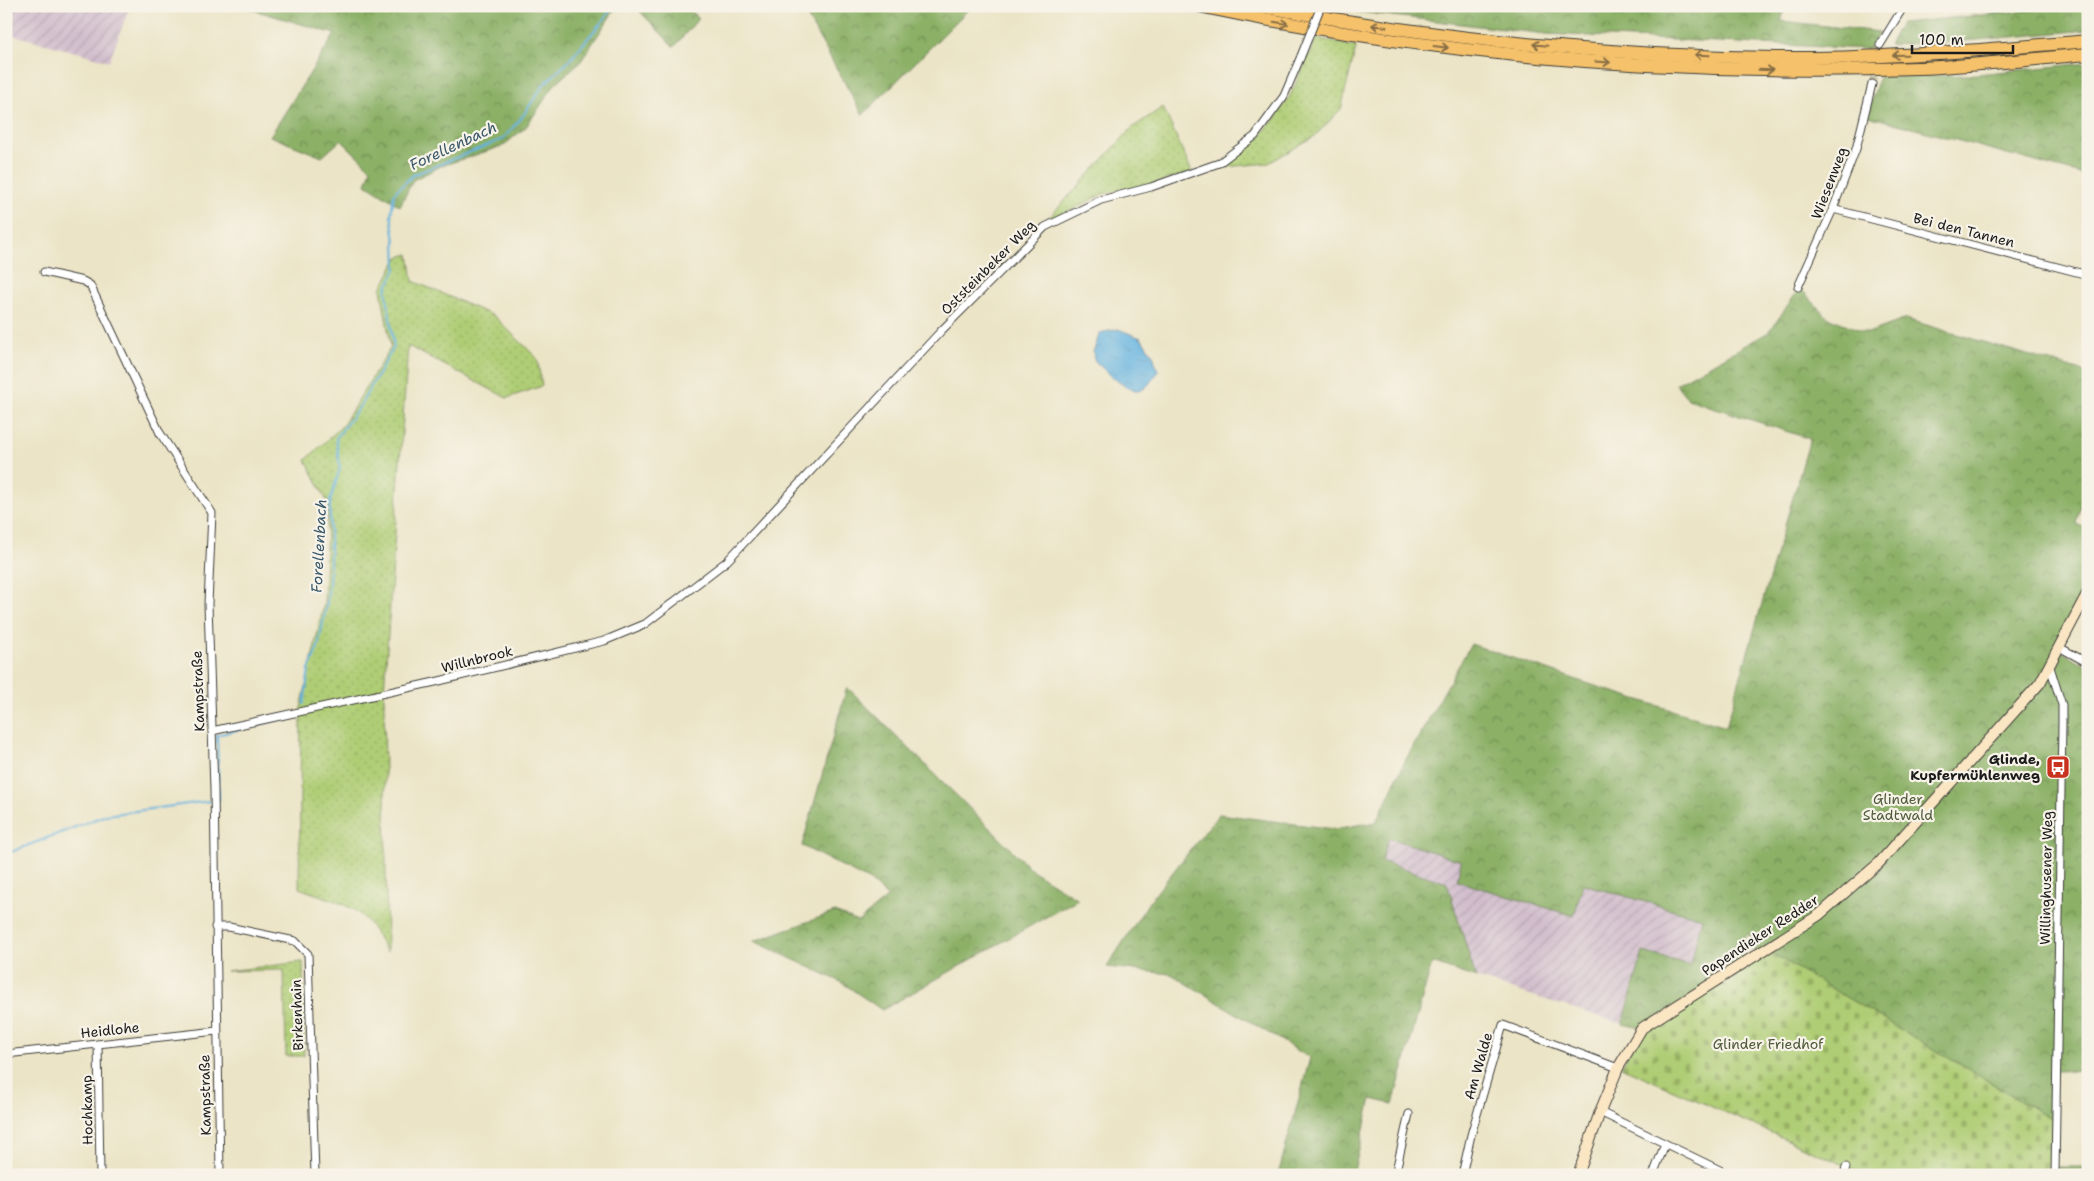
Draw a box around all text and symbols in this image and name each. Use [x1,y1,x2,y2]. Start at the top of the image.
one-way arrow [1272,18,1288,28]
one-way arrow [1371,21,1387,31]
scale bar [1912,22,2013,54]
text: 100 m [1919,30,1964,50]
one-way arrow [1532,40,1548,50]
one-way arrow [1433,42,1449,52]
one-way arrow [1694,50,1710,60]
one-way arrow [1892,50,1908,60]
one-way arrow [1595,58,1611,67]
one-way arrow [1757,65,1773,74]
water label: Forellenbach [406,117,500,175]
street label: Wiesenweg [1807,144,1851,222]
street label: Bei den Tannen [1912,209,2017,251]
street label: Oststeinbeker Weg [937,216,1039,318]
water label: Forellenbach [307,499,331,593]
street label: Willnbrook [439,641,515,677]
street label: Kampstraße [188,650,208,732]
place label: Glinde, Kupfermühlenweg [1910,750,2040,784]
bus stop icon: Glinde, Kupfermühlenweg [2045,754,2071,780]
park label: Glinder Stadtwald [1863,790,1933,824]
street label: Willinghusener Weg [2036,811,2056,945]
street label: Papendieker Redder [1698,890,1822,980]
street label: Birkenhain [287,979,307,1051]
street label: Heidlohe [80,1018,140,1042]
street label: Am Walde [1460,1030,1496,1102]
park label: Glinder Friedhof [1713,1035,1824,1053]
street label: Kampstraße [195,1054,215,1136]
street label: Hochkamp [77,1075,97,1145]

